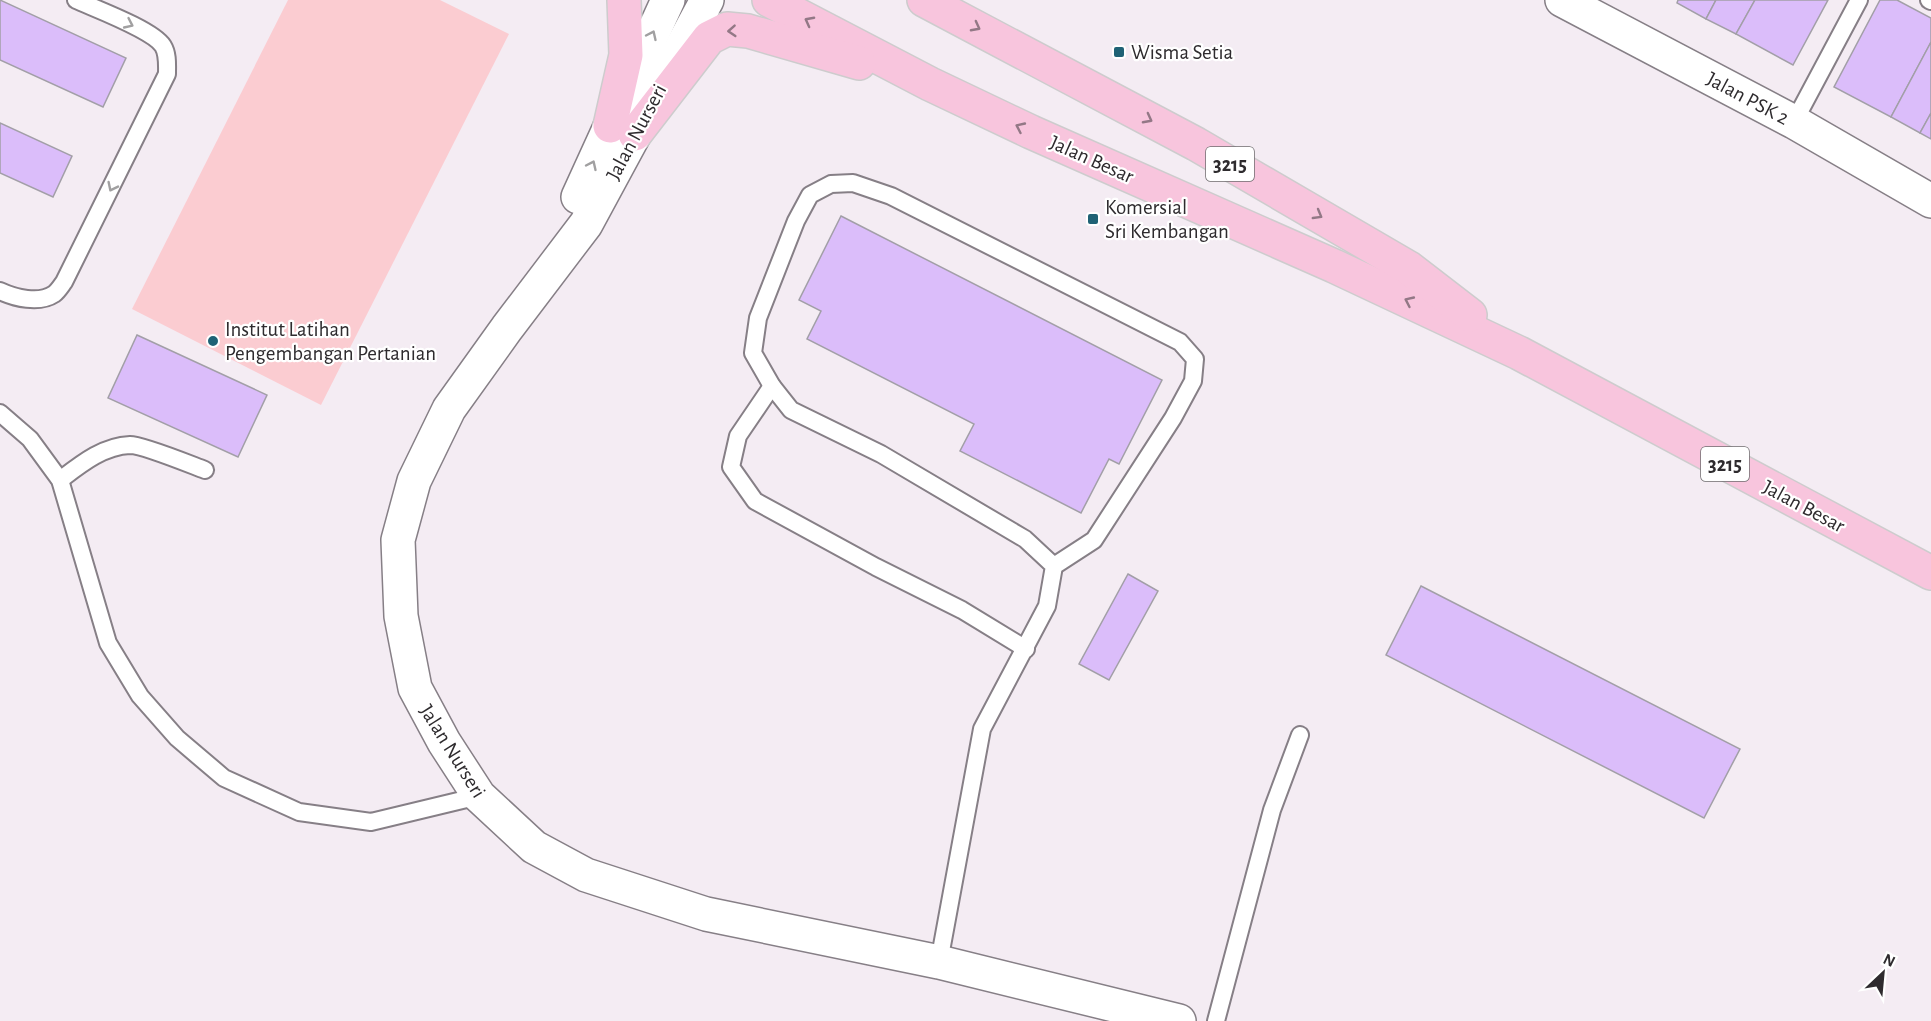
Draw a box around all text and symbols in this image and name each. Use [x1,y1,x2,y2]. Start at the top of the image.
one-way arrow [123,17,134,29]
one-way arrow [804,17,815,28]
one-way arrow [969,20,980,31]
one-way arrow [727,24,737,37]
one-way arrow [645,30,657,41]
place label: Wisma Setia [1131,42,1234,63]
marker: Wisma Setia [1112,45,1126,59]
street label: Jalan PSK 2 [1703,68,1792,129]
street label: Jalan Nurseri [602,81,670,184]
one-way arrow [1142,112,1152,123]
one-way arrow [1016,122,1027,134]
street label: Jalan Besar [1047,132,1137,187]
road number: 3215 [1206,147,1254,181]
one-way arrow [585,160,597,171]
one-way arrow [107,180,119,191]
place label: Komersial Sri Kembangan [1105,197,1229,242]
one-way arrow [1311,208,1322,219]
marker: Komersial Sri Kembangan [1086,212,1100,226]
one-way arrow [1405,297,1416,309]
place label: Institut Latihan Pengembangan Pertanian [225,319,436,364]
marker: Institut Latihan Pengembangan Pertanian [206,334,220,348]
road number: 3215 [1701,447,1749,481]
street label: Jalan Besar [1759,476,1848,537]
street label: Jalan Nurseri [416,701,489,802]
north arrow [1853,943,1913,1003]
text: N [1881,951,1898,970]

